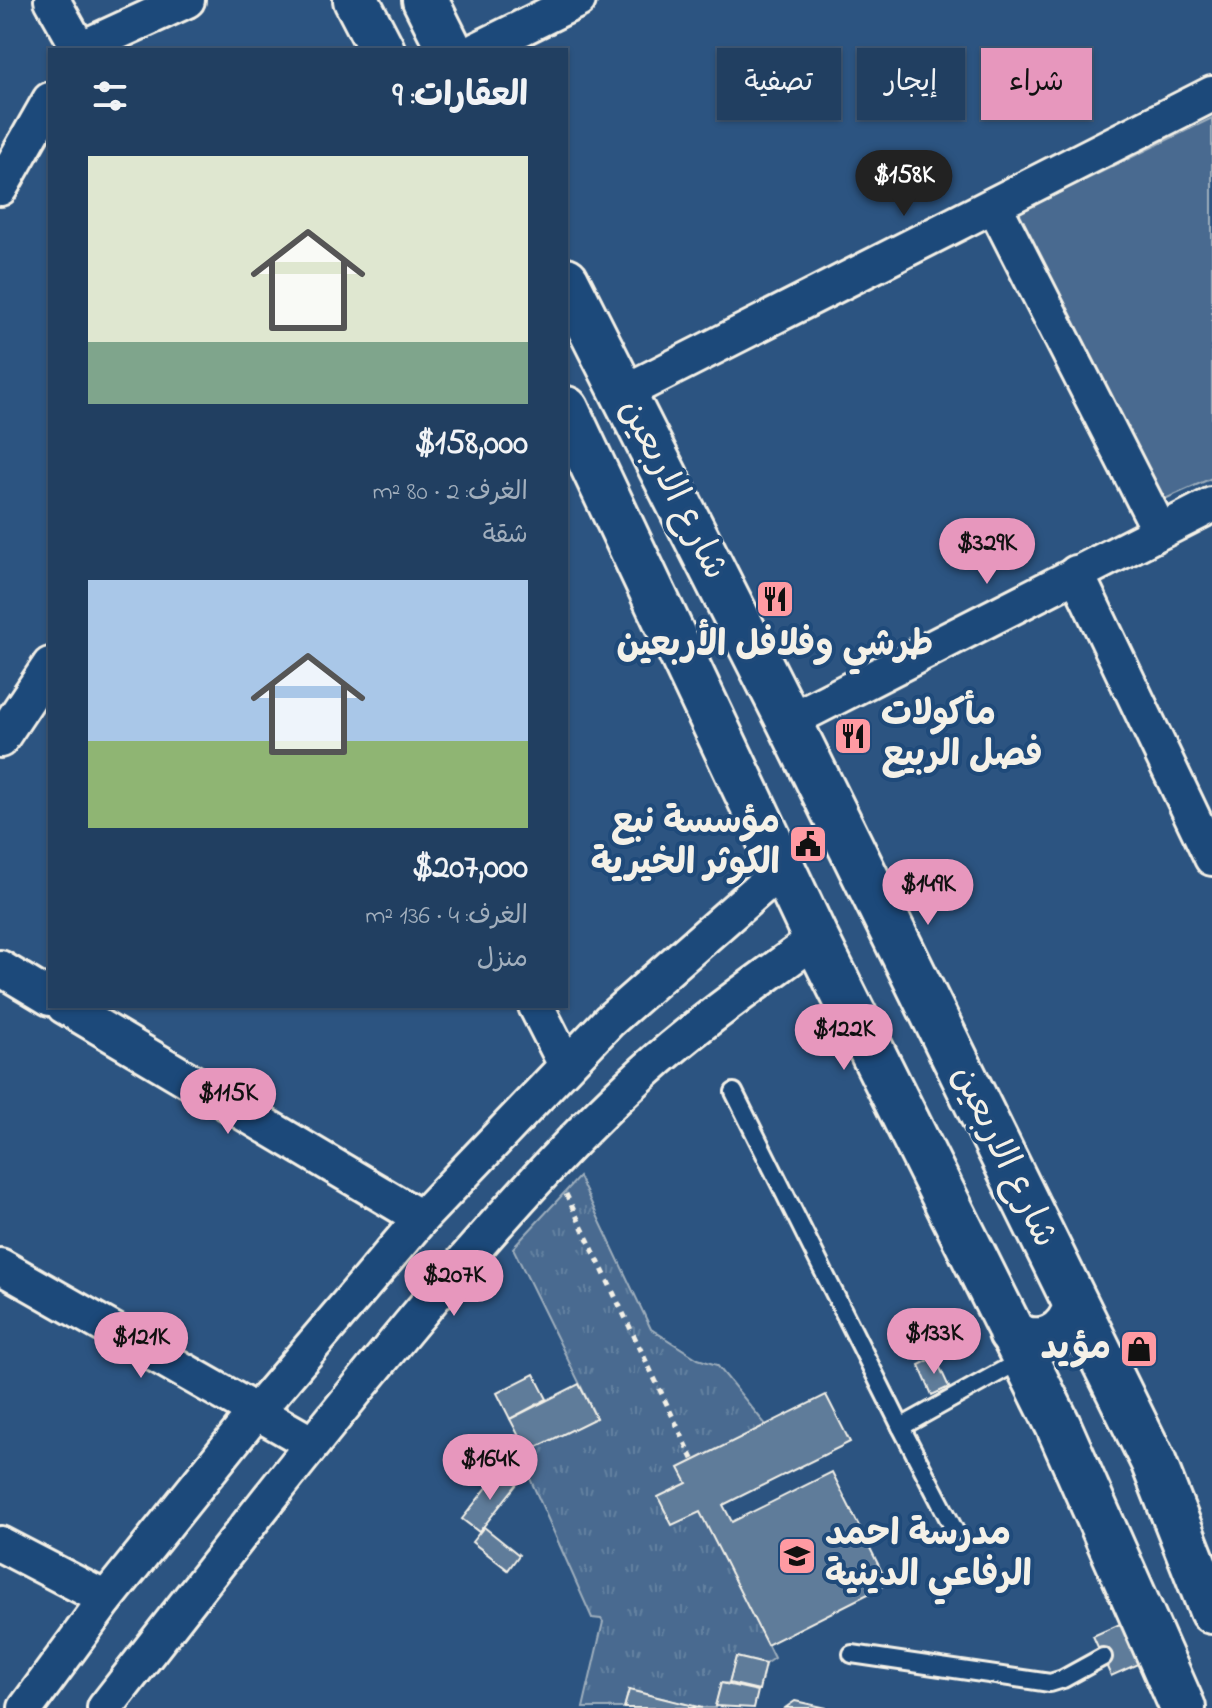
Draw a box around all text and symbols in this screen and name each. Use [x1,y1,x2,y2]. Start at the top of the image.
chip: تصفية [717,48,841,120]
chip: إيجار [857,48,965,120]
chip: شراء [981,48,1092,120]
text: العقارات: 9 [392,72,528,122]
icon: filters [88,74,132,118]
pin: $158K [848,150,960,218]
text: $158K [873,157,935,195]
icon: home [236,208,380,352]
street label: شارع الاربعين [604,390,740,590]
text: $158,000 [415,420,528,470]
text: الغرف: 2 · 80 m² [372,474,528,512]
text: شقة [483,517,528,555]
pin: $329K [931,518,1043,586]
text: $329K [957,525,1017,563]
restaurant icon: طرشي وفلافل الأربعين [754,578,796,620]
place label: طرشي وفلافل الأربعين [616,618,934,675]
icon: home [236,632,380,776]
place label: مأكولات فصل الربيع [881,689,1043,783]
restaurant icon: مأكولات فصل الربيع [832,715,874,757]
place label: مؤسسة نبع الكوثر الخيرية [591,797,780,891]
public building icon: مؤسسة نبع الكوثر الخيرية [787,823,829,865]
text: $207,000 [412,844,528,894]
pin: $149K [872,859,984,927]
text: $149K [900,866,956,904]
text: الغرف: 4 · 136 m² [365,898,528,936]
text: منزل [477,941,528,979]
pin: $122K [788,1004,900,1072]
text: $122K [813,1011,875,1049]
street label: شارع الاربعين [936,1057,1070,1257]
pin: $115K [172,1068,284,1136]
text: $115K [198,1075,258,1113]
pin: $207K [398,1250,510,1318]
text: $207K [422,1257,486,1295]
pin: $133K [878,1308,990,1376]
pin: $121K [85,1312,197,1380]
text: $133K [905,1315,963,1353]
text: $121K [112,1319,170,1357]
place label: مؤيد [1041,1323,1111,1376]
shop icon: مؤيد [1118,1328,1160,1370]
pin: $164K [434,1434,546,1502]
text: $164K [461,1441,519,1479]
place label: مدرسة احمد الرفاعي الدينية [825,1509,1032,1605]
school or university icon: مدرسة احمد الرفاعي الدينية [776,1535,818,1577]

